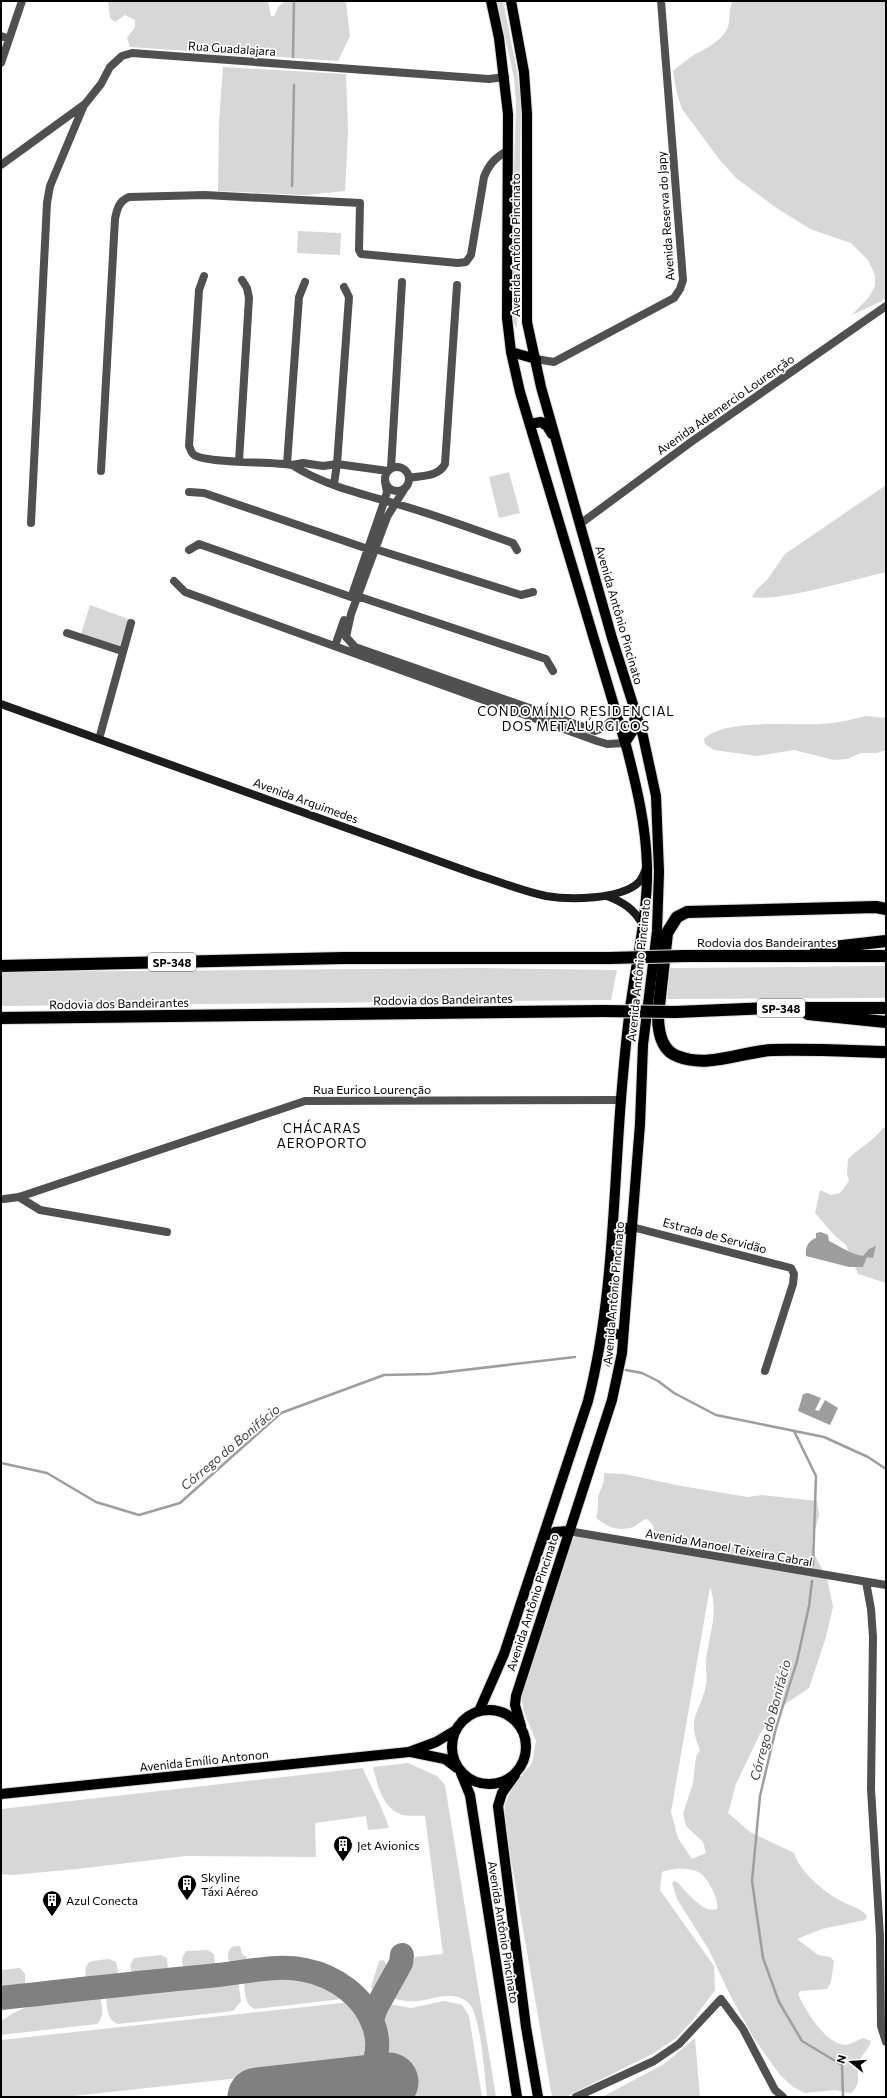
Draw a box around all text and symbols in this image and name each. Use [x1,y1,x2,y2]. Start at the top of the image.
street label: Rua Guadalajara [188,38,276,58]
street label: Avenida Reserva do Japy [653,151,678,281]
street label: Avenida Antônio Pincinato [508,173,522,317]
street label: Avenida Ademercio Lourenção [654,351,796,457]
street label: Avenida Antônio Pincinato [593,544,647,686]
district label: CONDOMÍNIO RESIDENCIAL DOS METALÚRGICOS [477,702,675,734]
street label: Avenida Arquimedes [252,774,360,826]
street label: Avenida Antônio Pincinato [624,898,652,1042]
street label: Rodovia dos Bandeirantes [697,935,837,949]
road number: SP-348 [148,953,196,971]
street label: Rodovia dos Bandeirantes [373,991,513,1007]
street label: Rodovia dos Bandeirantes [49,995,189,1011]
road number: SP-348 [757,999,805,1017]
street label: Rua Eurico Lourenção [313,1082,431,1096]
district label: CHÁCARAS AEROPORTO [277,1119,367,1151]
street label: Estrada de Servidão [661,1214,769,1256]
street label: Avenida Antônio Pincinato [600,1221,626,1365]
water label: Córrego do Bonifácio [177,1401,283,1493]
street label: Avenida Manoel Teixeira Cabral [644,1525,814,1569]
street label: Avenida Antônio Pincinato [503,1531,561,1673]
water label: Córrego do Bonifácio [746,1657,794,1782]
street label: Avenida Emílio Antonon [139,1746,269,1774]
building icon: Jet Avionics [332,1834,354,1862]
place label: Jet Avionics [357,1838,420,1853]
street label: Avenida Antônio Pincinato [486,1860,522,2004]
place label: Skyline Táxi Aéreo [201,1870,258,1898]
building icon: Skyline Táxi Aéreo [176,1873,198,1901]
building icon: Azul Conecta [41,1889,63,1917]
place label: Azul Conecta [66,1893,138,1907]
north arrow [831,2042,871,2082]
text: N [834,2053,848,2065]

